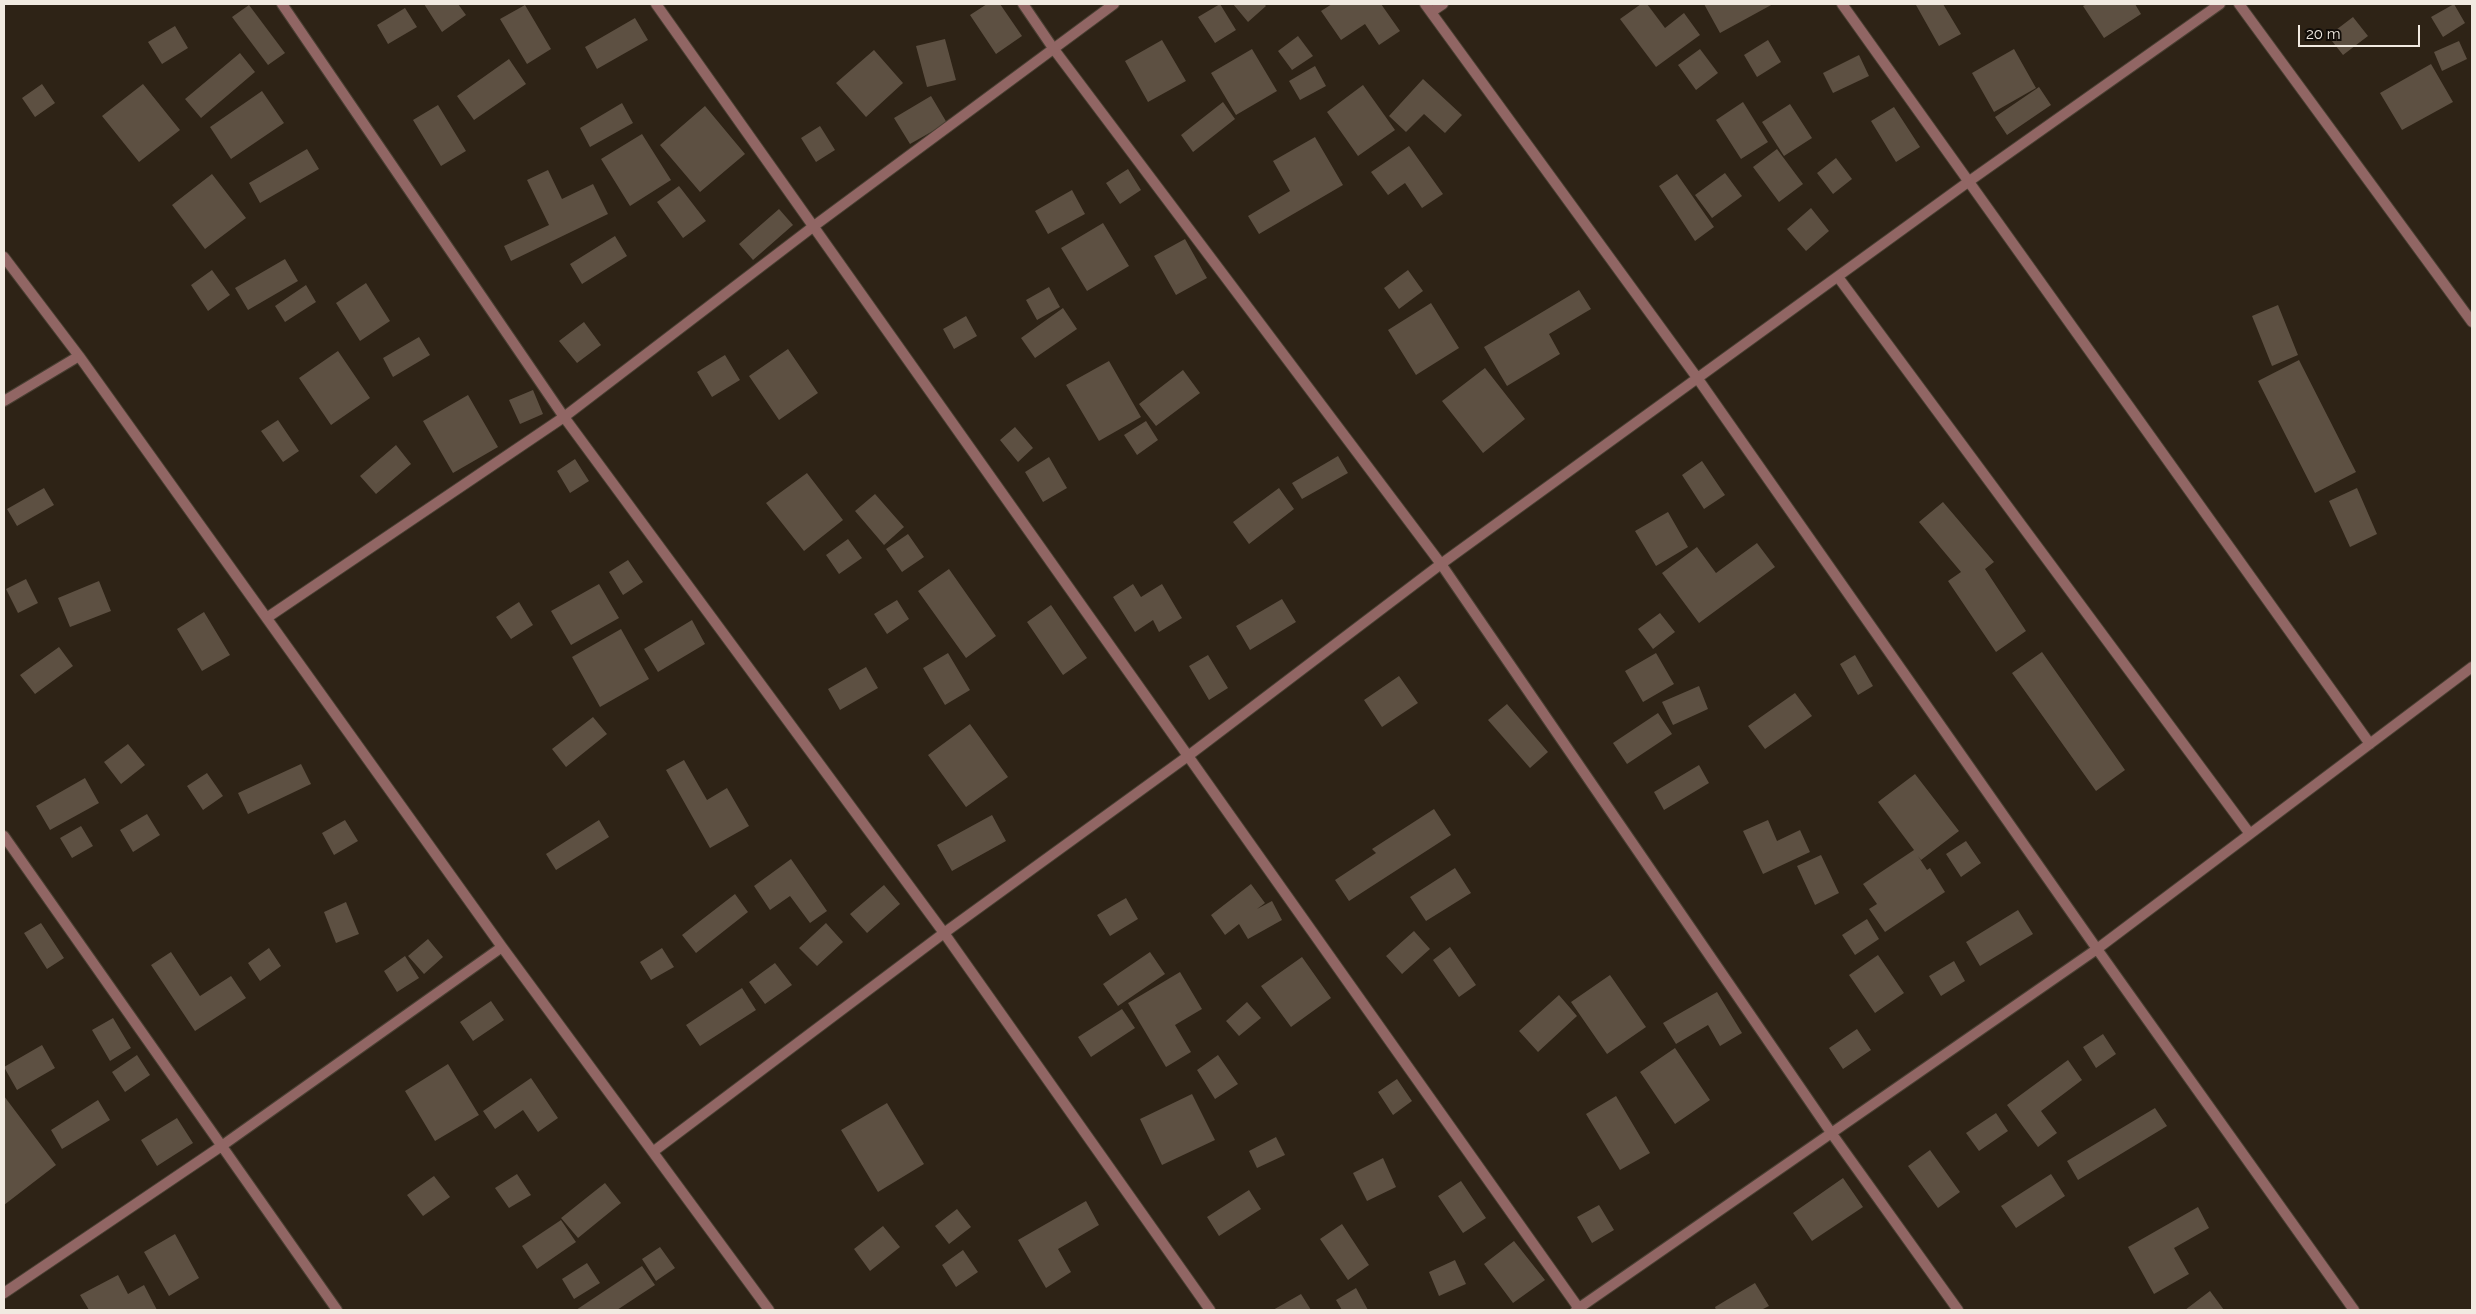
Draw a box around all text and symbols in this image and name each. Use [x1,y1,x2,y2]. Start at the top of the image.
scale bar [2301,15,2424,47]
text: 20 m [2306,25,2341,43]

